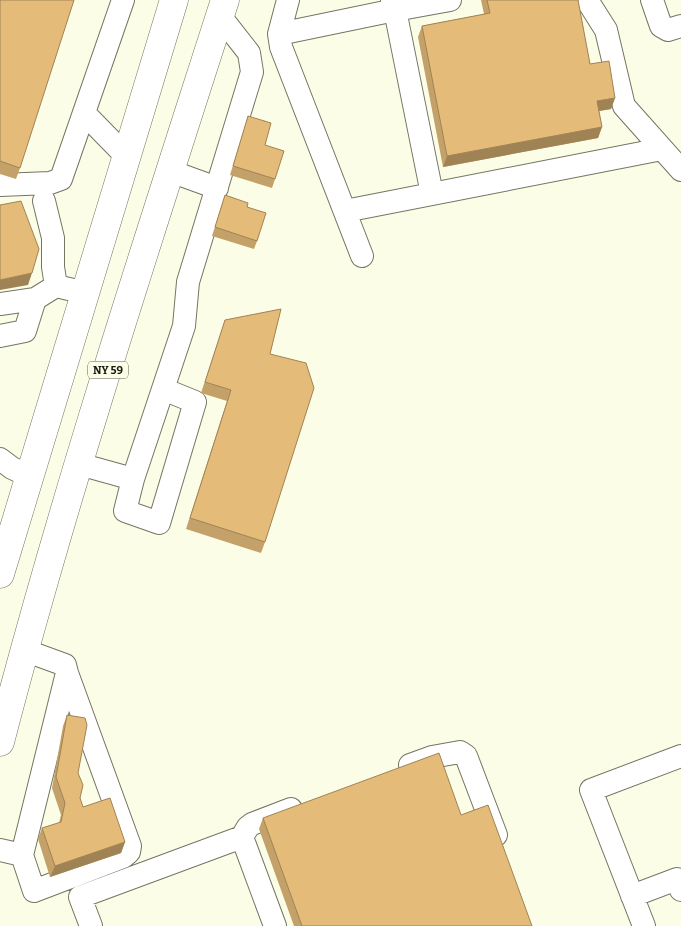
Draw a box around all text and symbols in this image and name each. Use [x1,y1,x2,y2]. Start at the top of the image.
road number: NY 59 [88,362,128,378]

